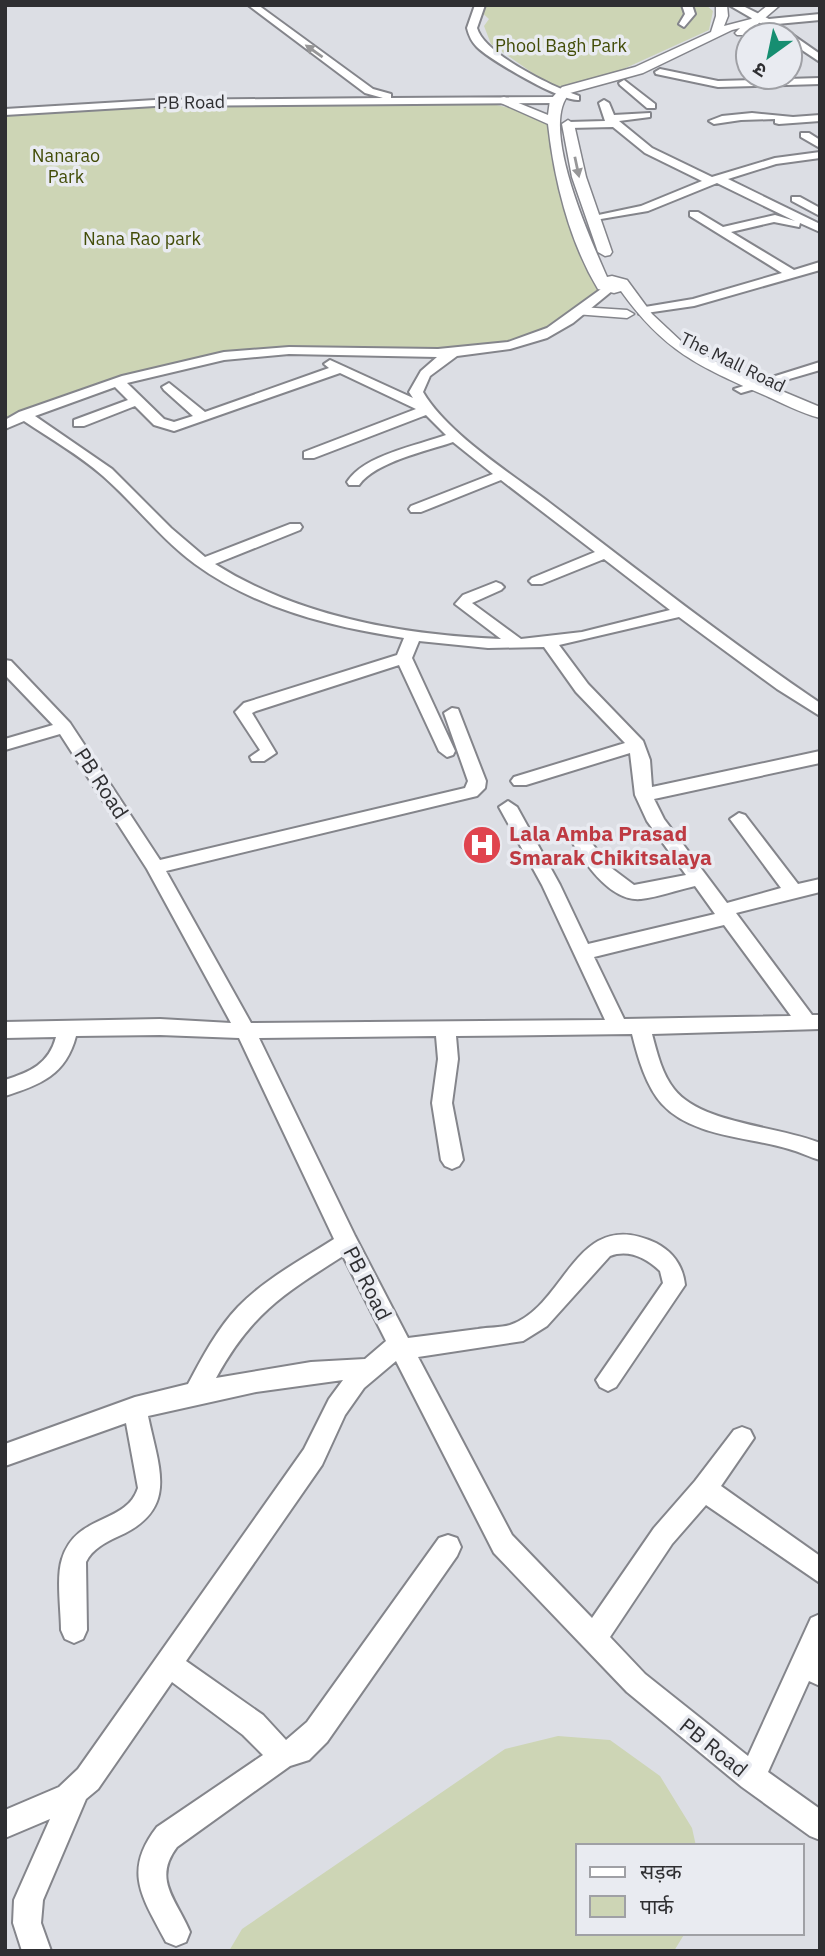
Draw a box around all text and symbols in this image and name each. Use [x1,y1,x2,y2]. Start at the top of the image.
north arrow [734,21,804,91]
park label: Phool Bagh Park [495,34,628,57]
one-way arrow [305,45,323,59]
text: उ [748,57,771,83]
street label: PB Road [157,90,225,114]
park label: Nanarao Park [32,144,100,188]
one-way arrow [571,156,582,178]
park label: Nana Rao park [83,227,201,250]
street label: The Mall Road [677,327,789,397]
street label: PB Road [69,742,135,824]
place label: Lala Amba Prasad Smarak Chikitsalaya [509,819,712,871]
hospital icon: Lala Amba Prasad Smarak Chikitsalaya [461,824,503,866]
street label: PB Road [337,1241,399,1325]
street label: PB Road [674,1711,754,1783]
legend [576,1844,804,1935]
text: सड़क [640,1857,682,1885]
text: पार्क [640,1892,674,1920]

